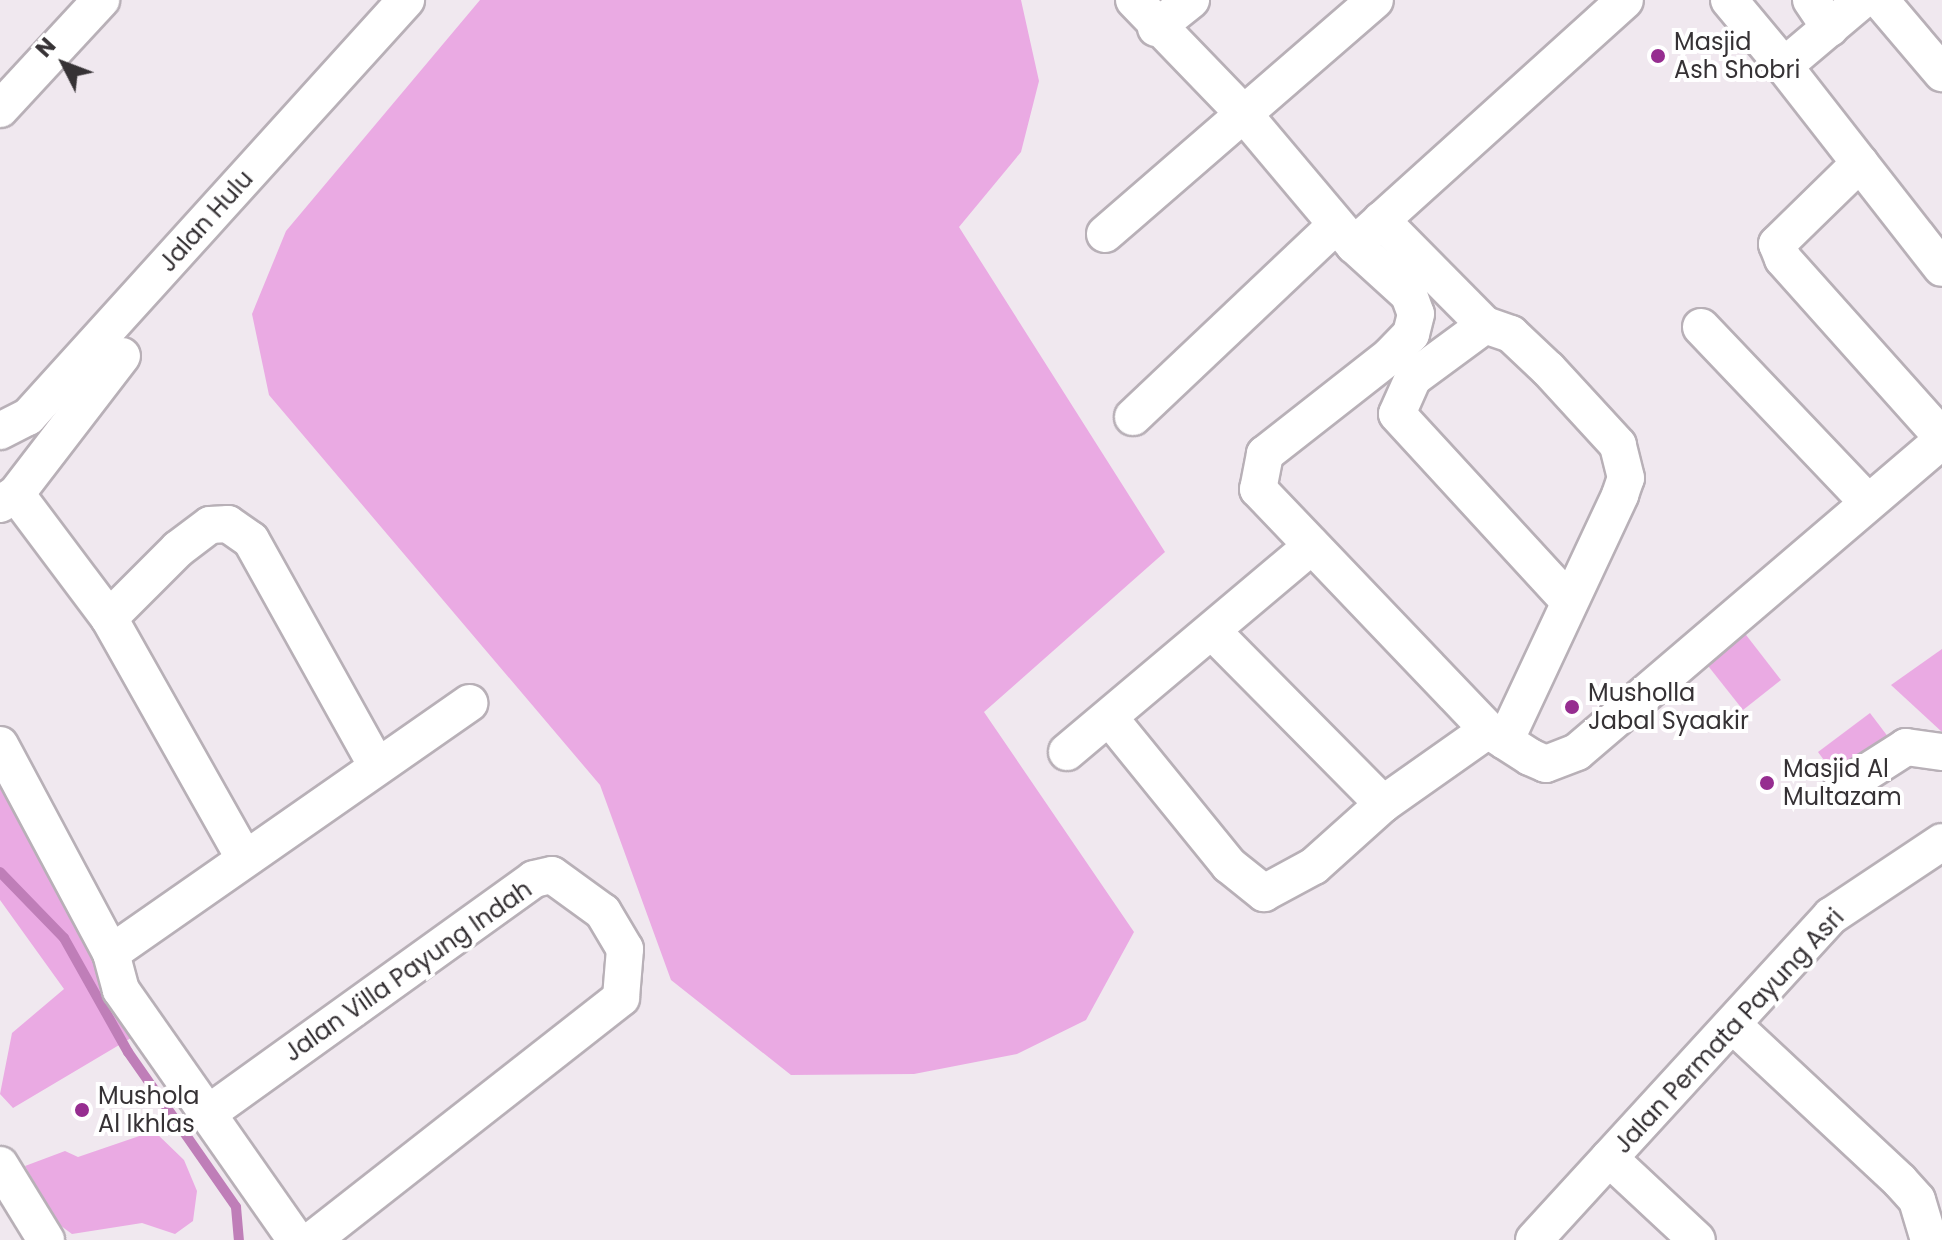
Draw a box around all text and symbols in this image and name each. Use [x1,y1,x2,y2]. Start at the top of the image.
north arrow [24,24,104,104]
place label: Masjid Ash Shobri [1674,28,1800,84]
text: N [29,31,63,64]
marker: Masjid Ash Shobri [1649,47,1667,65]
street label: Jalan Hulu [153,165,259,277]
place label: Musholla Jabal Syaakir [1588,679,1749,735]
marker: Musholla Jabal Syaakir [1563,698,1581,716]
place label: Masjid Al Multazam [1783,755,1902,811]
marker: Masjid Al Multazam [1758,774,1776,792]
street label: Jalan Villa Payung Indah [279,874,537,1068]
street label: Jalan Permata Payung Asri [1608,903,1850,1159]
place label: Mushola Al Ikhlas [98,1082,199,1138]
marker: Mushola Al Ikhlas [73,1101,91,1119]

